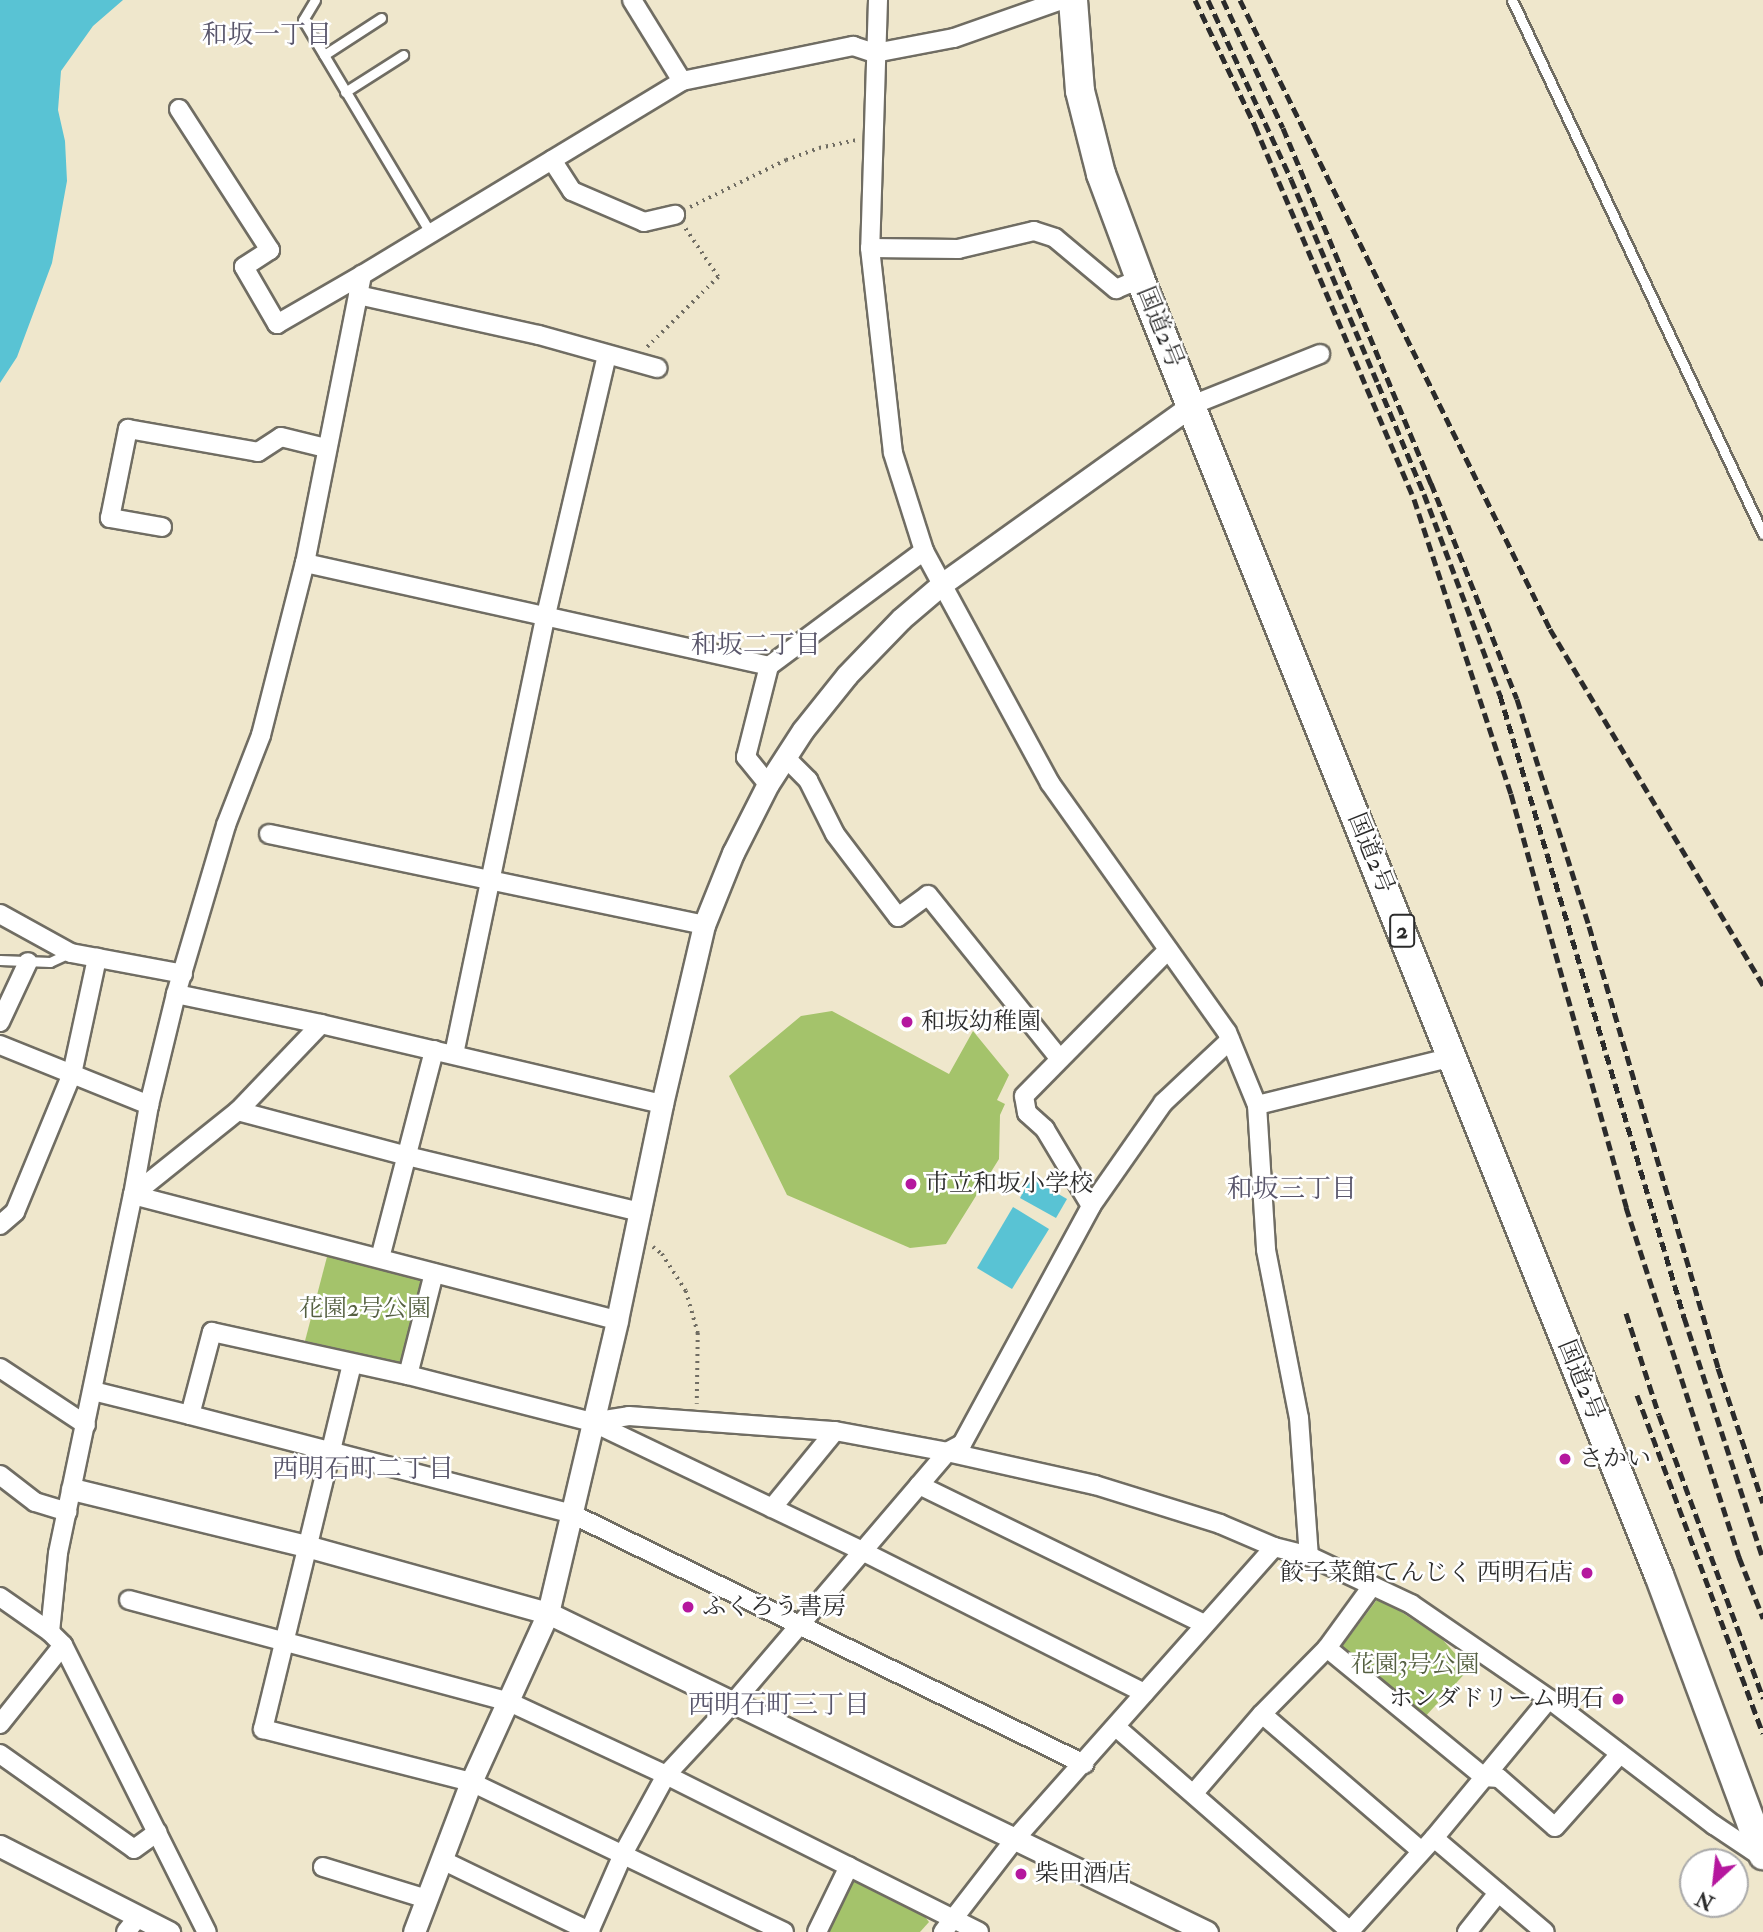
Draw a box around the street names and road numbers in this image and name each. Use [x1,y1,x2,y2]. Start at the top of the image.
street label: 国道2号 [1131,283,1189,371]
street label: 国道2号 [1342,809,1400,897]
road number: 2 [1388,912,1416,950]
street label: 国道2号 [1552,1336,1610,1424]

